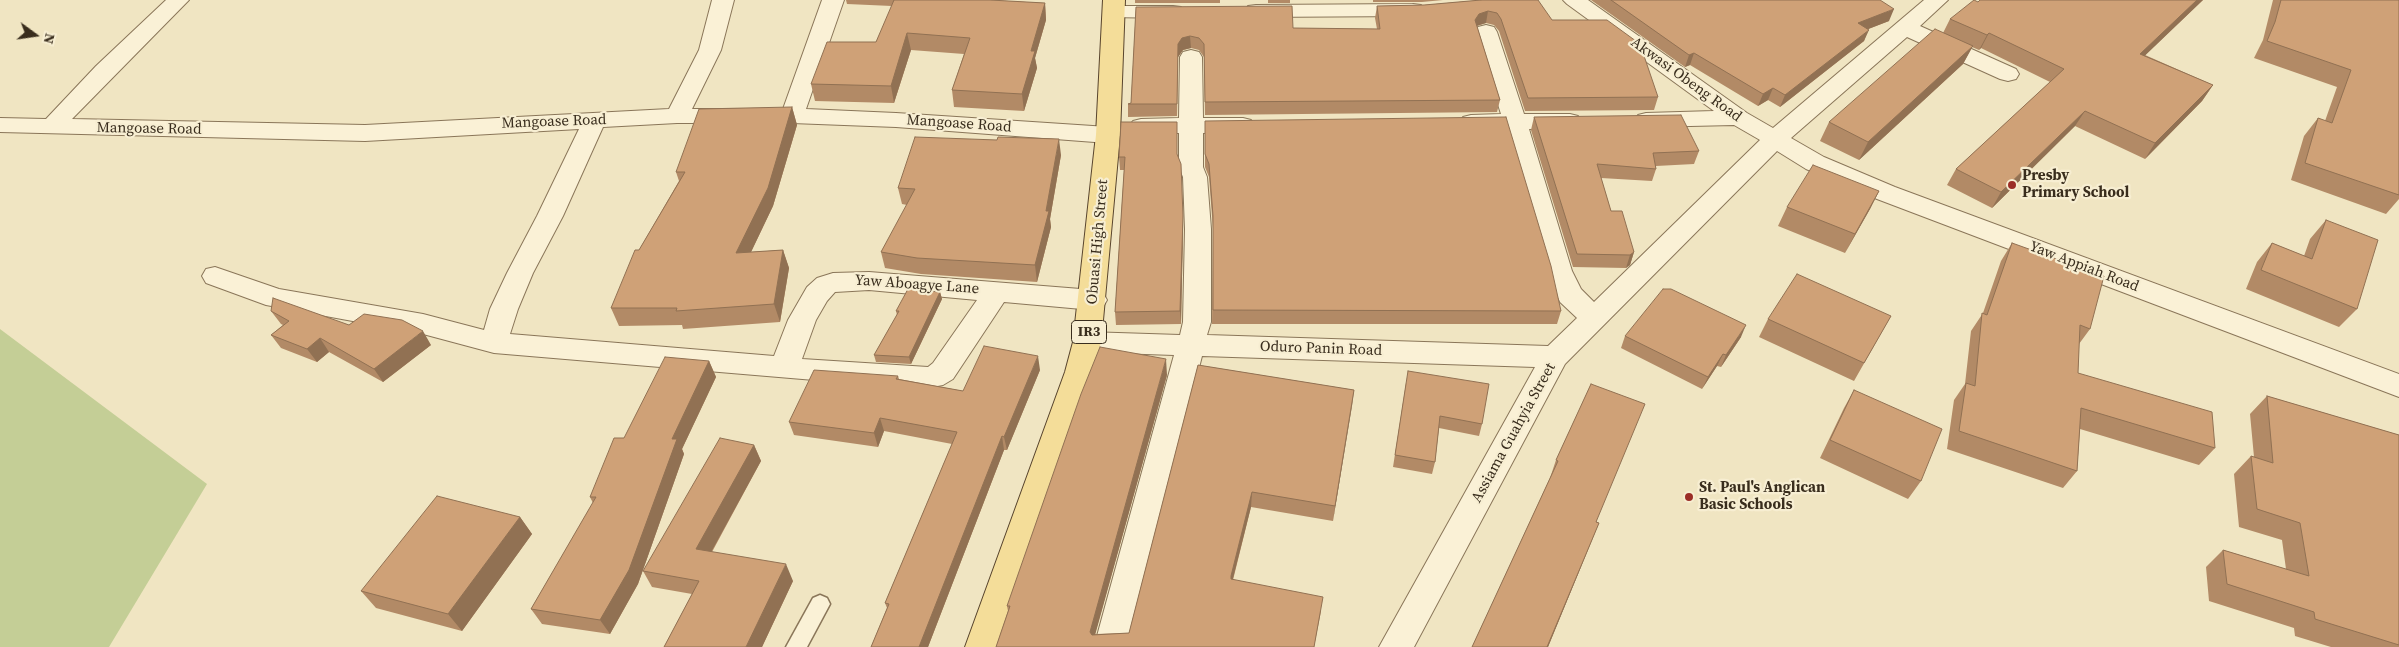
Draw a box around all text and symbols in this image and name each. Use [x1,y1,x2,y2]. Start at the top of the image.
north arrow [10,10,60,60]
text: N [39,31,60,46]
street label: Akwasi Obeng Road [1627,34,1745,126]
street label: Mangoase Road [501,111,607,133]
street label: Mangoase Road [906,111,1012,137]
street label: Mangoase Road [96,119,202,139]
place label: Presby Primary School [2022,167,2129,202]
street label: Obuasi High Street [1084,179,1112,305]
marker: Presby Primary School [2006,179,2018,191]
street label: Yaw Appiah Road [2027,238,2141,296]
street label: Yaw Aboagye Lane [854,272,980,298]
road number: IR3 [1072,321,1106,344]
street label: Oduro Panin Road [1260,338,1382,360]
street label: Assiama Guahyia Street [1468,360,1560,506]
place label: St. Paul's Anglican Basic Schools [1699,479,1825,514]
marker: St. Paul's Anglican Basic Schools [1683,491,1695,503]

